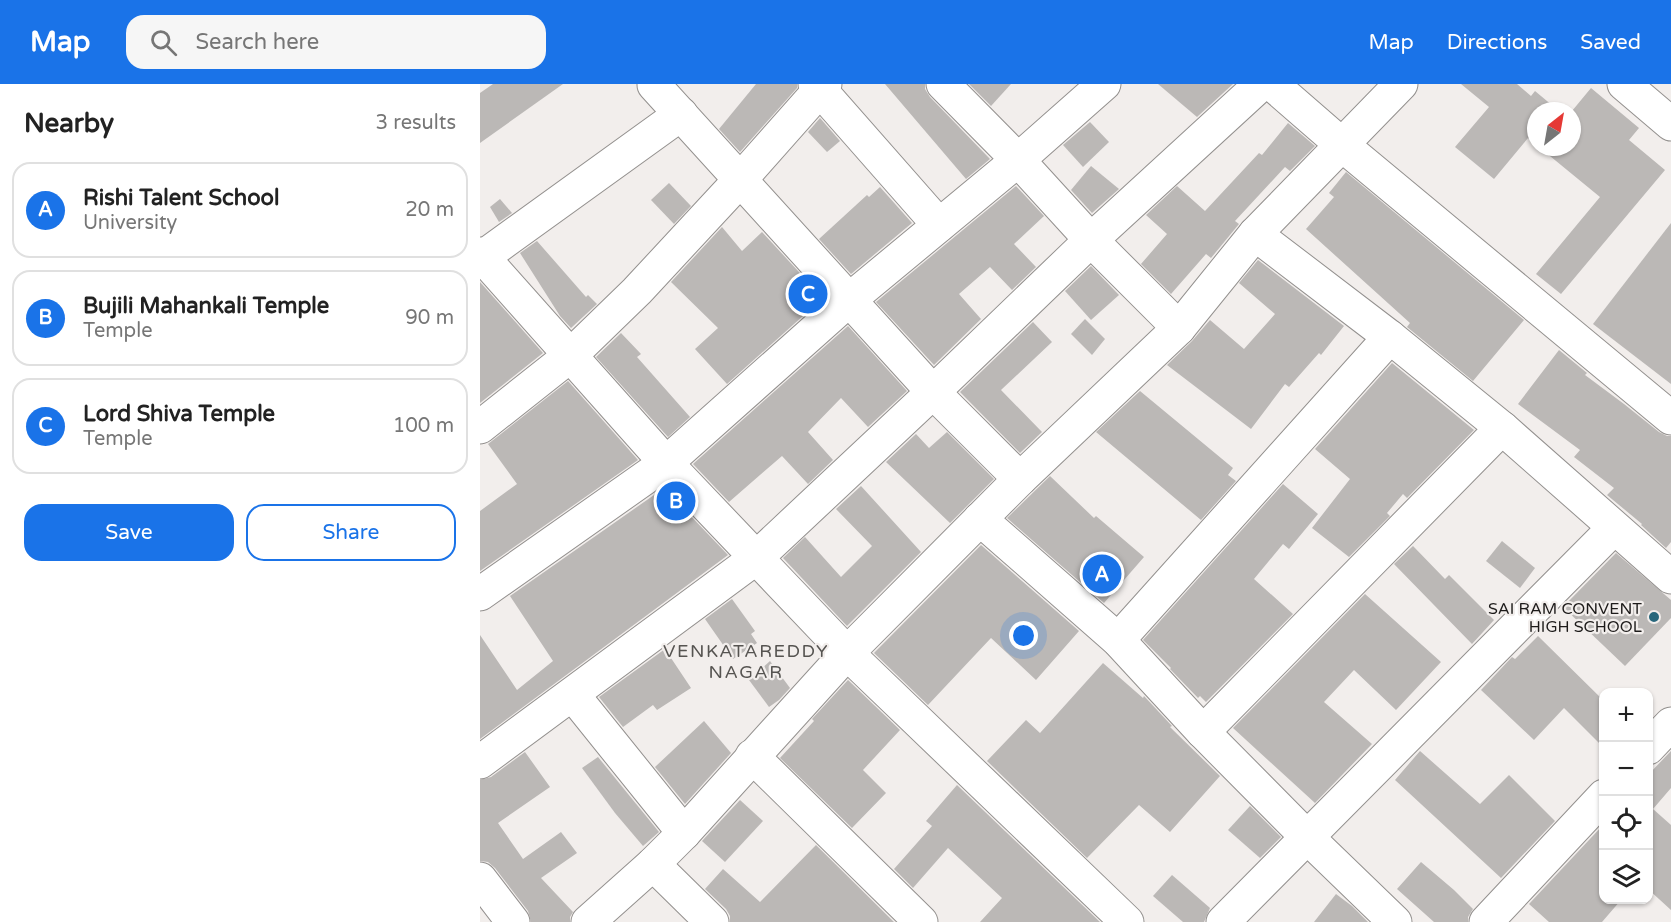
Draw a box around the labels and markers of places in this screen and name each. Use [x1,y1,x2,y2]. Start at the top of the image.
pin: C [788,272,828,316]
pin: B [656,478,696,524]
pin: A [1082,552,1122,596]
place label: SAI RAM CONVENT HIGH SCHOOL [1488,599,1642,637]
marker: SAI RAM CONVENT HIGH SCHOOL [1647,610,1661,624]

